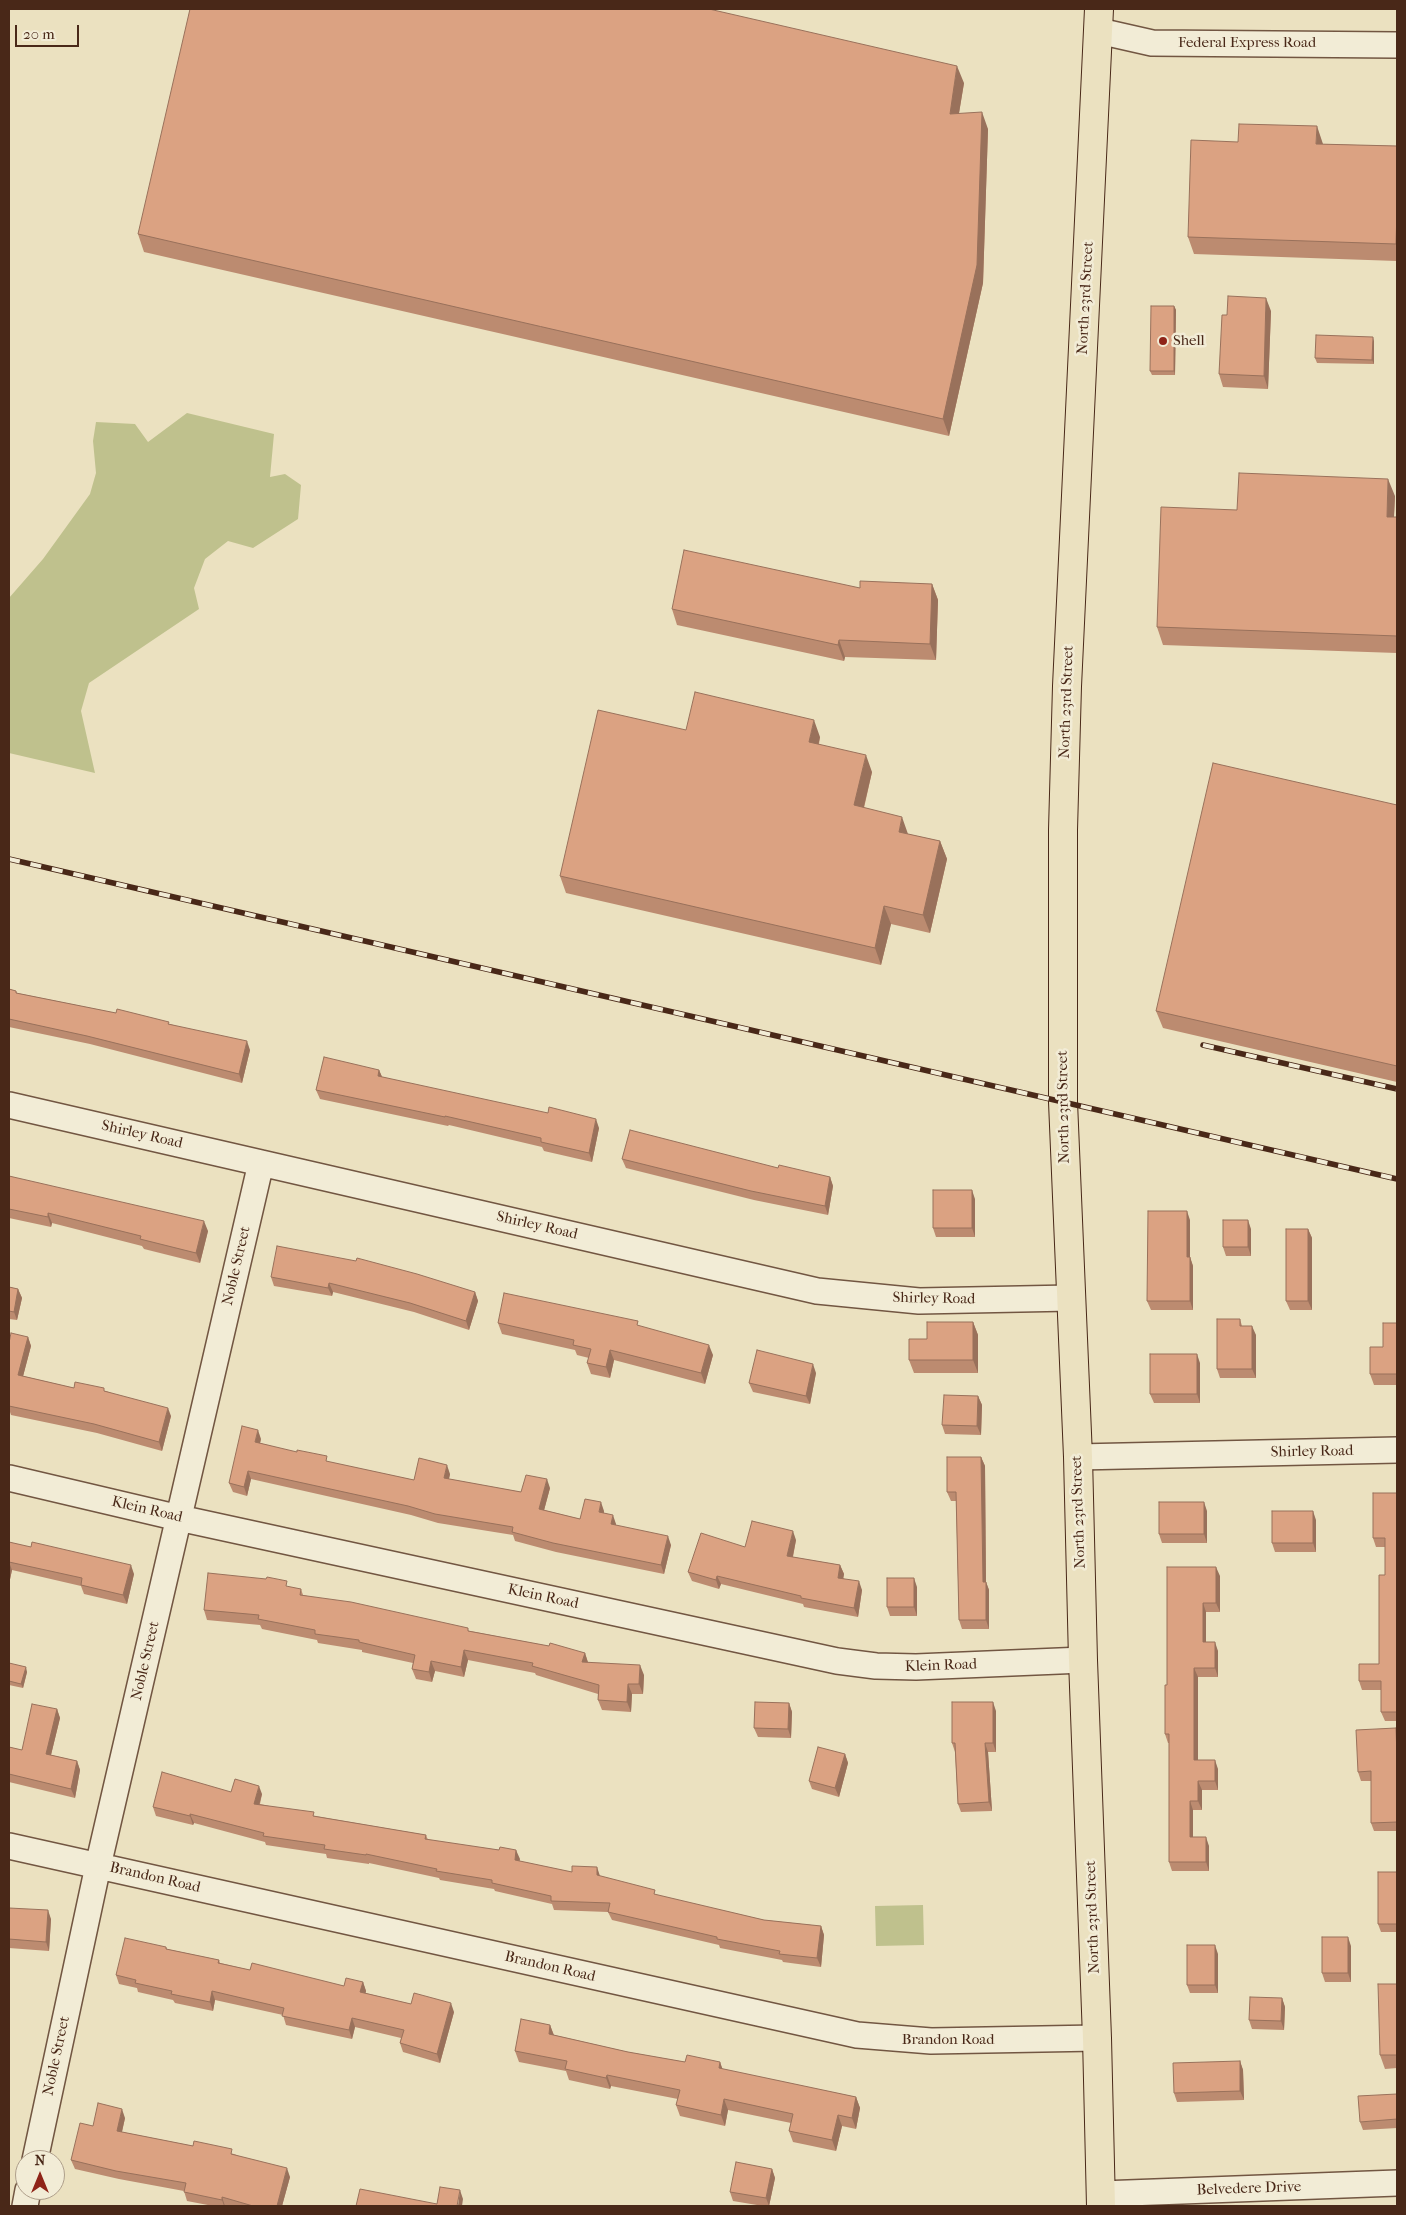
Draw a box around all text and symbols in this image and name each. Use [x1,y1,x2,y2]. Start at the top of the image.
scale bar [18,15,81,47]
text: 20 m [23,25,55,43]
street label: Federal Express Road [1178,34,1316,52]
street label: North 23rd Street [1074,241,1098,355]
place label: Shell [1173,332,1205,350]
marker: Shell [1157,335,1169,347]
street label: North 23rd Street [1056,645,1078,759]
street label: North 23rd Street [1054,1050,1074,1164]
street label: Shirley Road [100,1117,184,1153]
street label: Shirley Road [495,1208,579,1244]
street label: Noble Street [219,1225,255,1307]
street label: Shirley Road [892,1289,976,1309]
street label: Shirley Road [1270,1442,1354,1462]
street label: North 23rd Street [1068,1455,1090,1569]
street label: Klein Road [110,1493,184,1527]
street label: Klein Road [506,1581,580,1613]
street label: Noble Street [128,1620,164,1702]
street label: Klein Road [905,1656,977,1676]
street label: Brandon Road [108,1859,202,1897]
street label: North 23rd Street [1082,1860,1104,1974]
street label: Brandon Road [503,1948,597,1986]
street label: Noble Street [40,2015,74,2097]
street label: Brandon Road [902,2031,994,2049]
north arrow [15,2150,65,2200]
text: N [35,2152,45,2169]
street label: Belvedere Drive [1196,2178,1302,2200]

